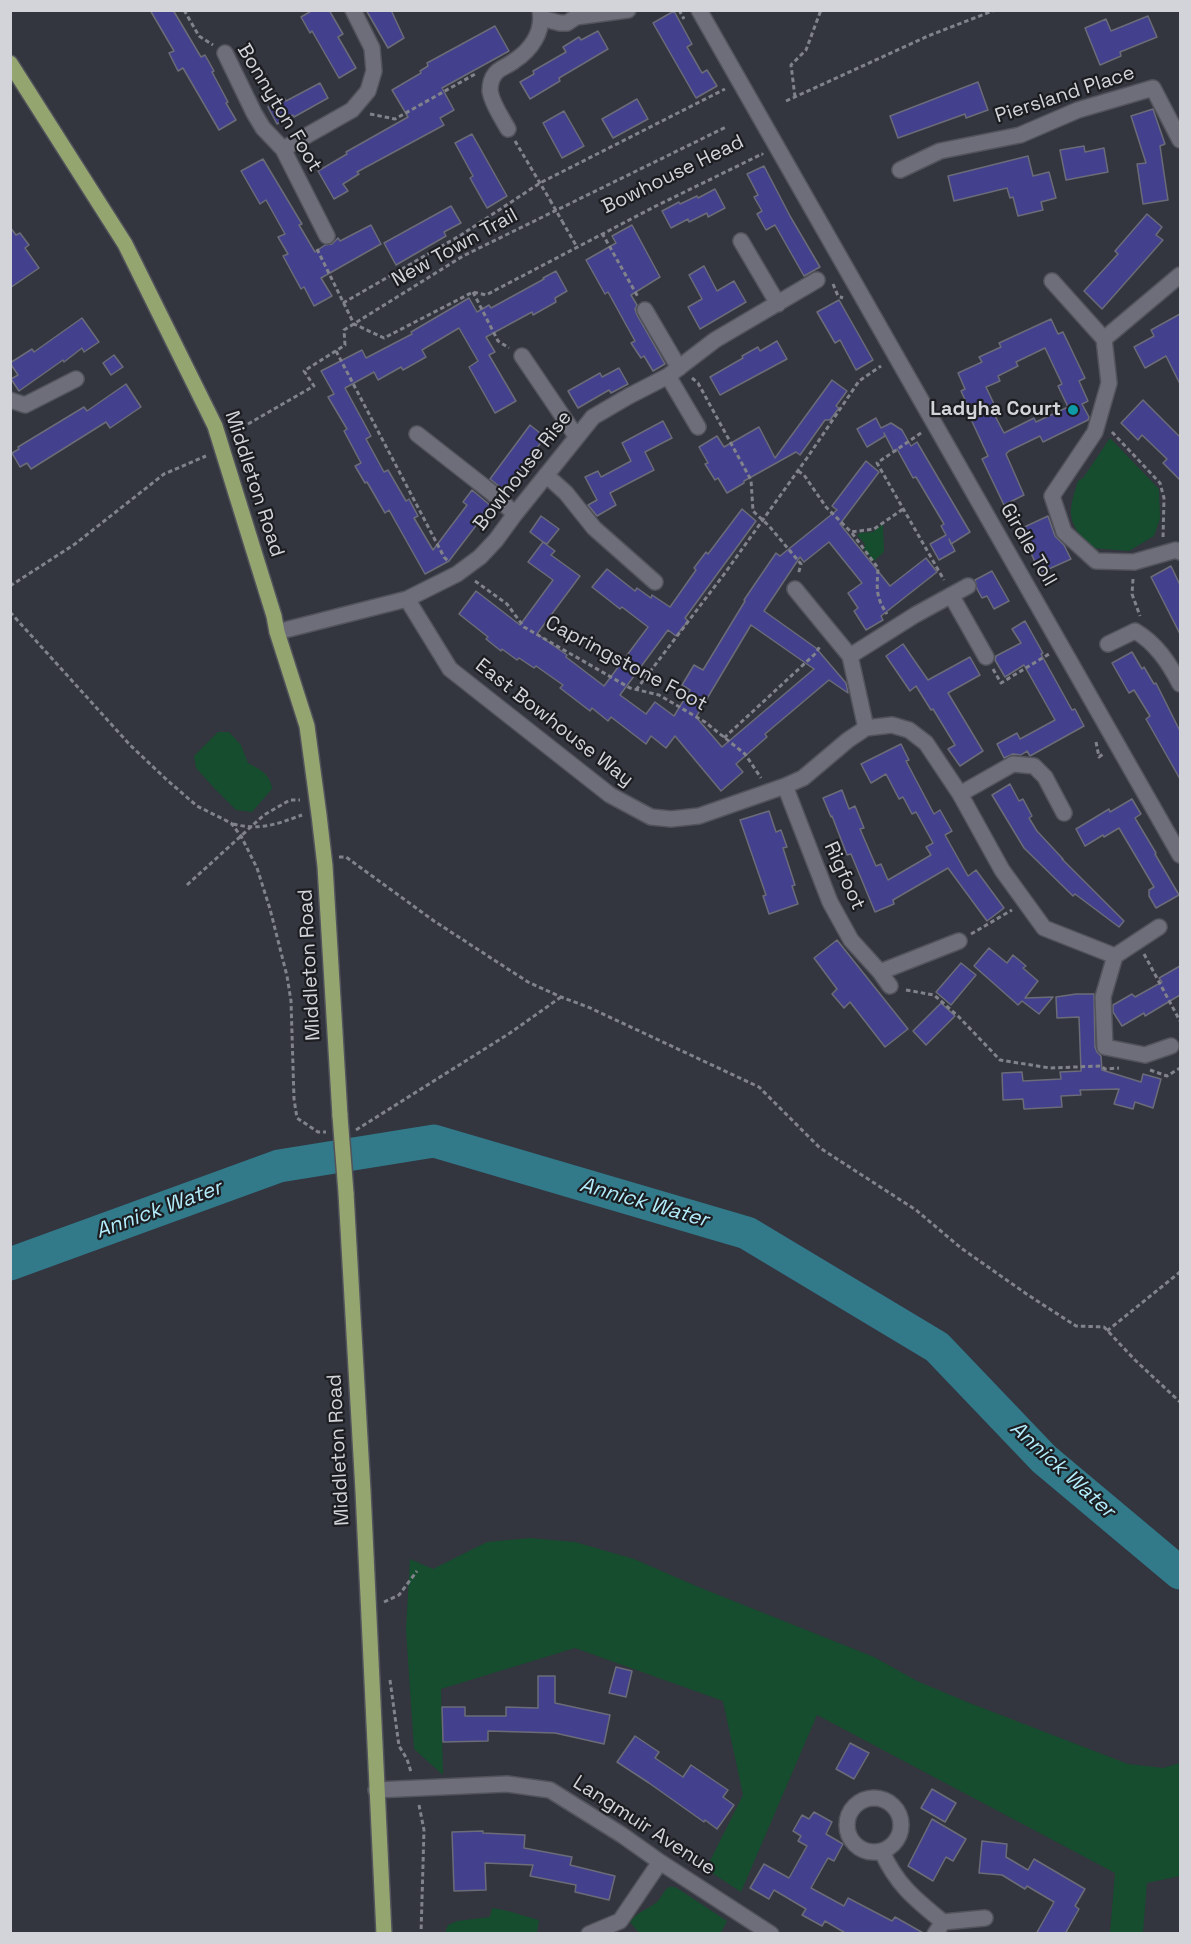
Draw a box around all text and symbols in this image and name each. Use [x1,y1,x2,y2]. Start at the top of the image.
street label: Bonnyton Foot [231,40,327,176]
street label: Piersland Place [992,61,1138,129]
street label: Bowhouse Head [598,130,748,220]
street label: New Town Trail [388,204,522,292]
place label: Ladyha Court [930,398,1061,422]
marker: Ladyha Court [1066,403,1080,417]
street label: Bowhouse Rise [469,406,577,536]
street label: Middleton Road [219,408,289,560]
street label: Girdle Toll [995,499,1061,591]
street label: Capringstone Foot [541,611,711,717]
street label: East Bowhouse Way [470,654,638,792]
street label: Rigfoot [818,838,870,914]
street label: Middleton Road [294,888,326,1042]
water label: Annick Water [577,1173,711,1233]
water label: Annick Water [92,1175,226,1245]
street label: Middleton Road [323,1373,355,1527]
water label: Annick Water [1004,1416,1120,1524]
street label: Langmuir Avenue [568,1771,720,1881]

